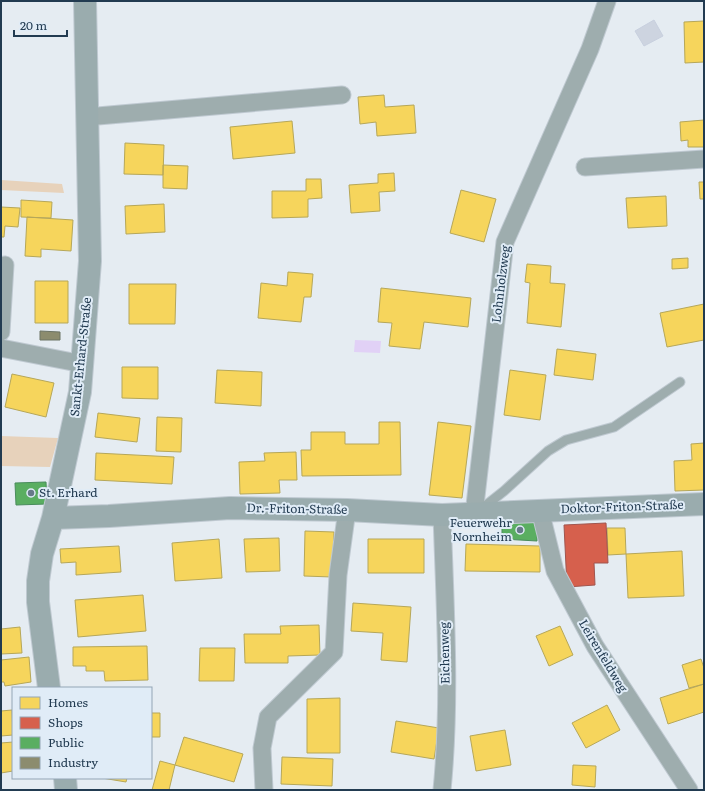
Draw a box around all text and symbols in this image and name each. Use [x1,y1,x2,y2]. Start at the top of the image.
scale bar [14,12,67,38]
text: 20 m [20,16,47,34]
street label: Lohnholzweg [486,244,514,324]
street label: Sankt-Erhard-Straße [65,296,95,418]
place label: St. Erhard [39,483,98,501]
marker: St. Erhard [26,488,36,498]
street label: Doktor-Friton-Straße [560,495,684,517]
street label: Dr.-Friton-Straße [247,498,347,518]
place label: Feuerwehr Nornheim [450,513,512,545]
marker: Feuerwehr Nornheim [515,525,525,535]
street label: Leirenfeldweg [575,616,633,696]
street label: Eichenweg [434,622,454,684]
legend [12,687,152,779]
text: Homes [48,693,88,711]
text: Shops [48,713,83,731]
text: Public [48,733,84,751]
text: Industry [48,753,98,771]

